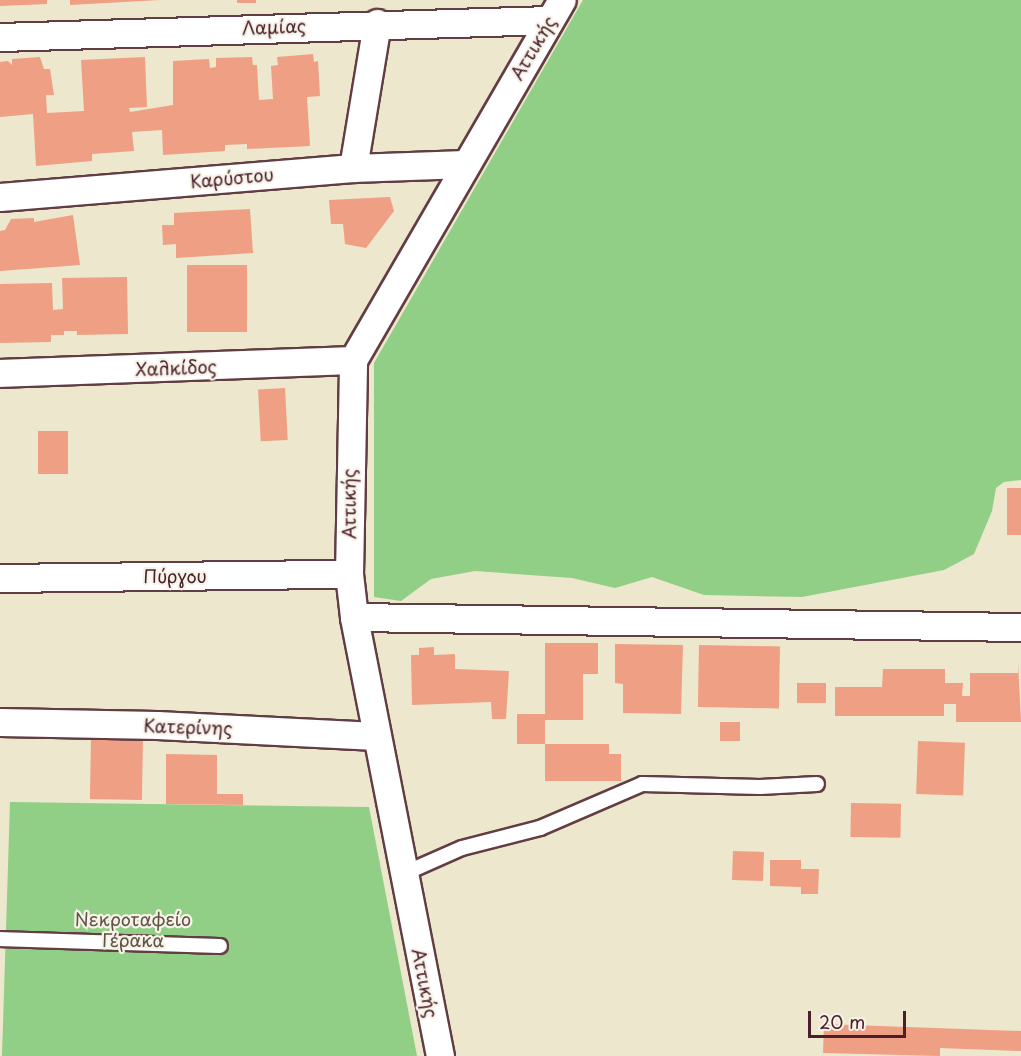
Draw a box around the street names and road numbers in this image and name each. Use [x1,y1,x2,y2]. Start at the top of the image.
street label: Αττικής [506,12,560,84]
street label: Λαμίας [242,15,306,39]
street label: Καρύστου [189,164,275,192]
street label: Χαλκίδος [135,356,217,380]
street label: Αττικής [338,469,360,539]
street label: Πύργου [143,565,207,587]
street label: Κατερίνης [143,715,233,739]
street label: Αττικής [408,946,442,1020]

